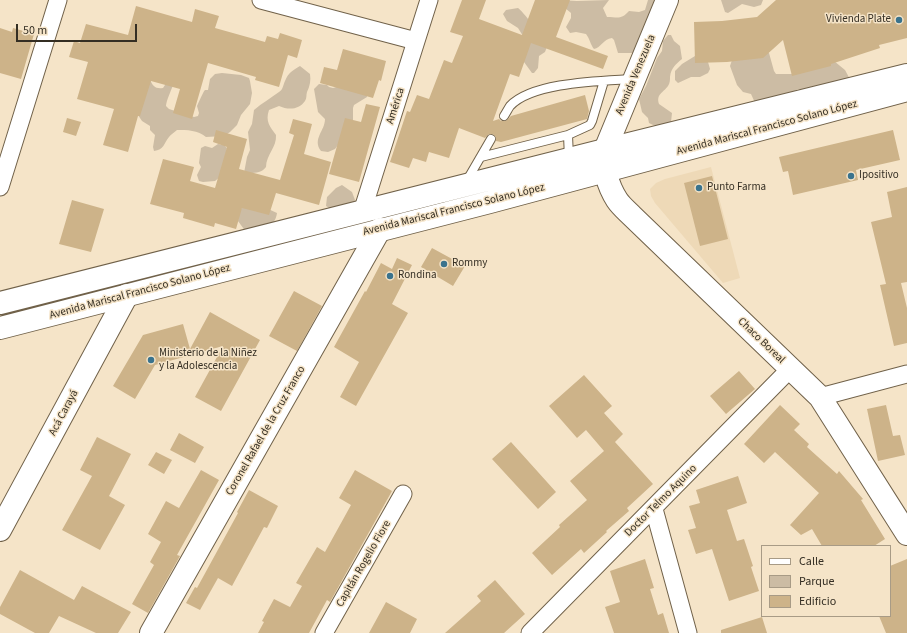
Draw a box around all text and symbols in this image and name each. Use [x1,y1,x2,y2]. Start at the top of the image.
place label: Vivienda Plate [826,13,891,27]
marker: Vivienda Plate [894,15,904,25]
scale bar [18,16,139,42]
text: 50 m [23,22,47,39]
street label: Avenida Venezuela [613,33,659,117]
street label: América [384,86,408,126]
street label: Avenida Mariscal Francisco Solano López [675,97,859,159]
place label: Ipositivo [859,169,899,183]
marker: Ipositivo [846,171,856,181]
street label: Avenida Mariscal Francisco Solano López [362,181,546,239]
place label: Punto Farma [707,181,766,195]
marker: Punto Farma [694,183,704,193]
place label: Rommy [452,257,487,271]
marker: Rommy [439,259,449,269]
street label: Avenida Mariscal Francisco Solano López [48,261,232,323]
place label: Rondina [398,269,436,283]
marker: Rondina [385,271,395,281]
street label: Chaco Boreal [735,315,787,367]
place label: Ministerio de la Niñez y la Adolescencia [159,347,257,373]
marker: Ministerio de la Niñez y la Adolescencia [146,355,156,365]
street label: Coronel Rafael de la Cruz Franco [223,364,309,498]
street label: Acá Carayá [46,388,82,438]
street label: Doctor Telmo Aquino [622,462,700,540]
street label: Capitán Rogelio Fiore [334,518,394,610]
legend [761,545,891,617]
text: Calle [799,553,824,570]
text: Parque [799,573,835,590]
text: Edificio [799,593,836,610]

